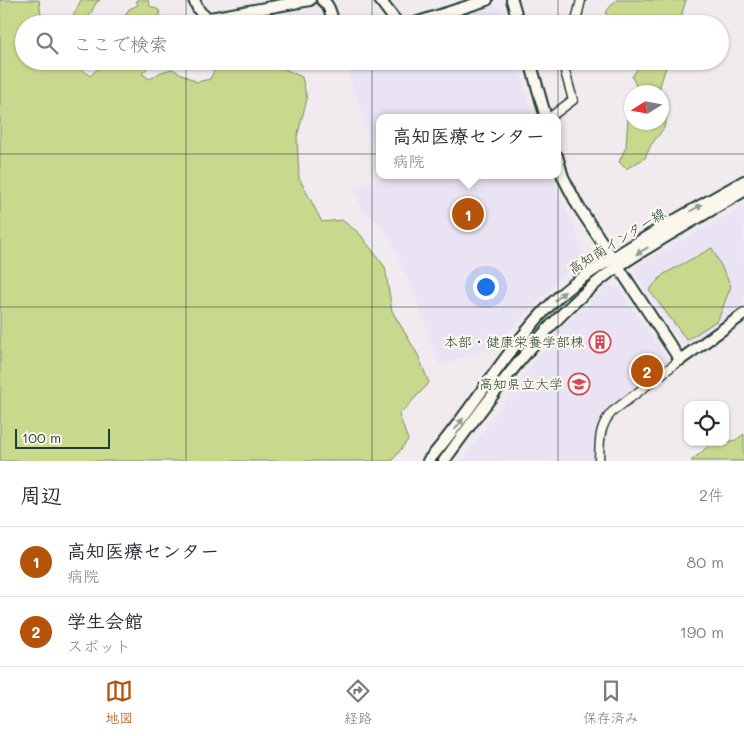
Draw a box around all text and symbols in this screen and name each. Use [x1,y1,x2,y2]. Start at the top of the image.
search box [15,15,729,70]
icon: search [33,29,61,57]
text: ここで検索 [73,31,168,56]
north arrow [624,85,669,130]
popup [376,114,561,179]
text: 高知医療センター [392,123,545,148]
text: 病院 [392,150,425,171]
pin: 1 [452,195,484,233]
street label: 高知南インター線 [564,203,669,278]
one-way arrow [689,204,703,213]
one-way arrow [635,247,648,256]
your location [473,274,499,300]
one-way arrow [553,290,565,302]
building icon: 本部・健康栄養学部棟 [588,330,612,354]
place label: 本部・健康栄養学部棟 [444,332,585,351]
pin: 2 [631,352,663,390]
school or university icon: 高知県立大学 [567,372,591,396]
place label: 高知県立大学 [479,374,563,393]
map controls [684,401,729,446]
button: locate [684,401,729,446]
one-way arrow [454,418,465,431]
scale bar [15,426,110,449]
text: 100 m [22,428,61,447]
text: 周辺 [20,481,62,508]
text: 2件 [699,484,724,505]
text: 高知医療センター [67,538,219,563]
text: 1 [32,551,40,572]
text: 80 m [687,551,724,572]
text: 病院 [67,565,99,586]
text: 学生会館 [67,608,143,633]
text: 2 [32,621,40,642]
text: 190 m [680,621,724,642]
text: スポット [67,635,131,656]
tab: 地図 [105,677,133,727]
tab: 経路 [344,677,372,727]
tab: 保存済み [583,677,639,727]

